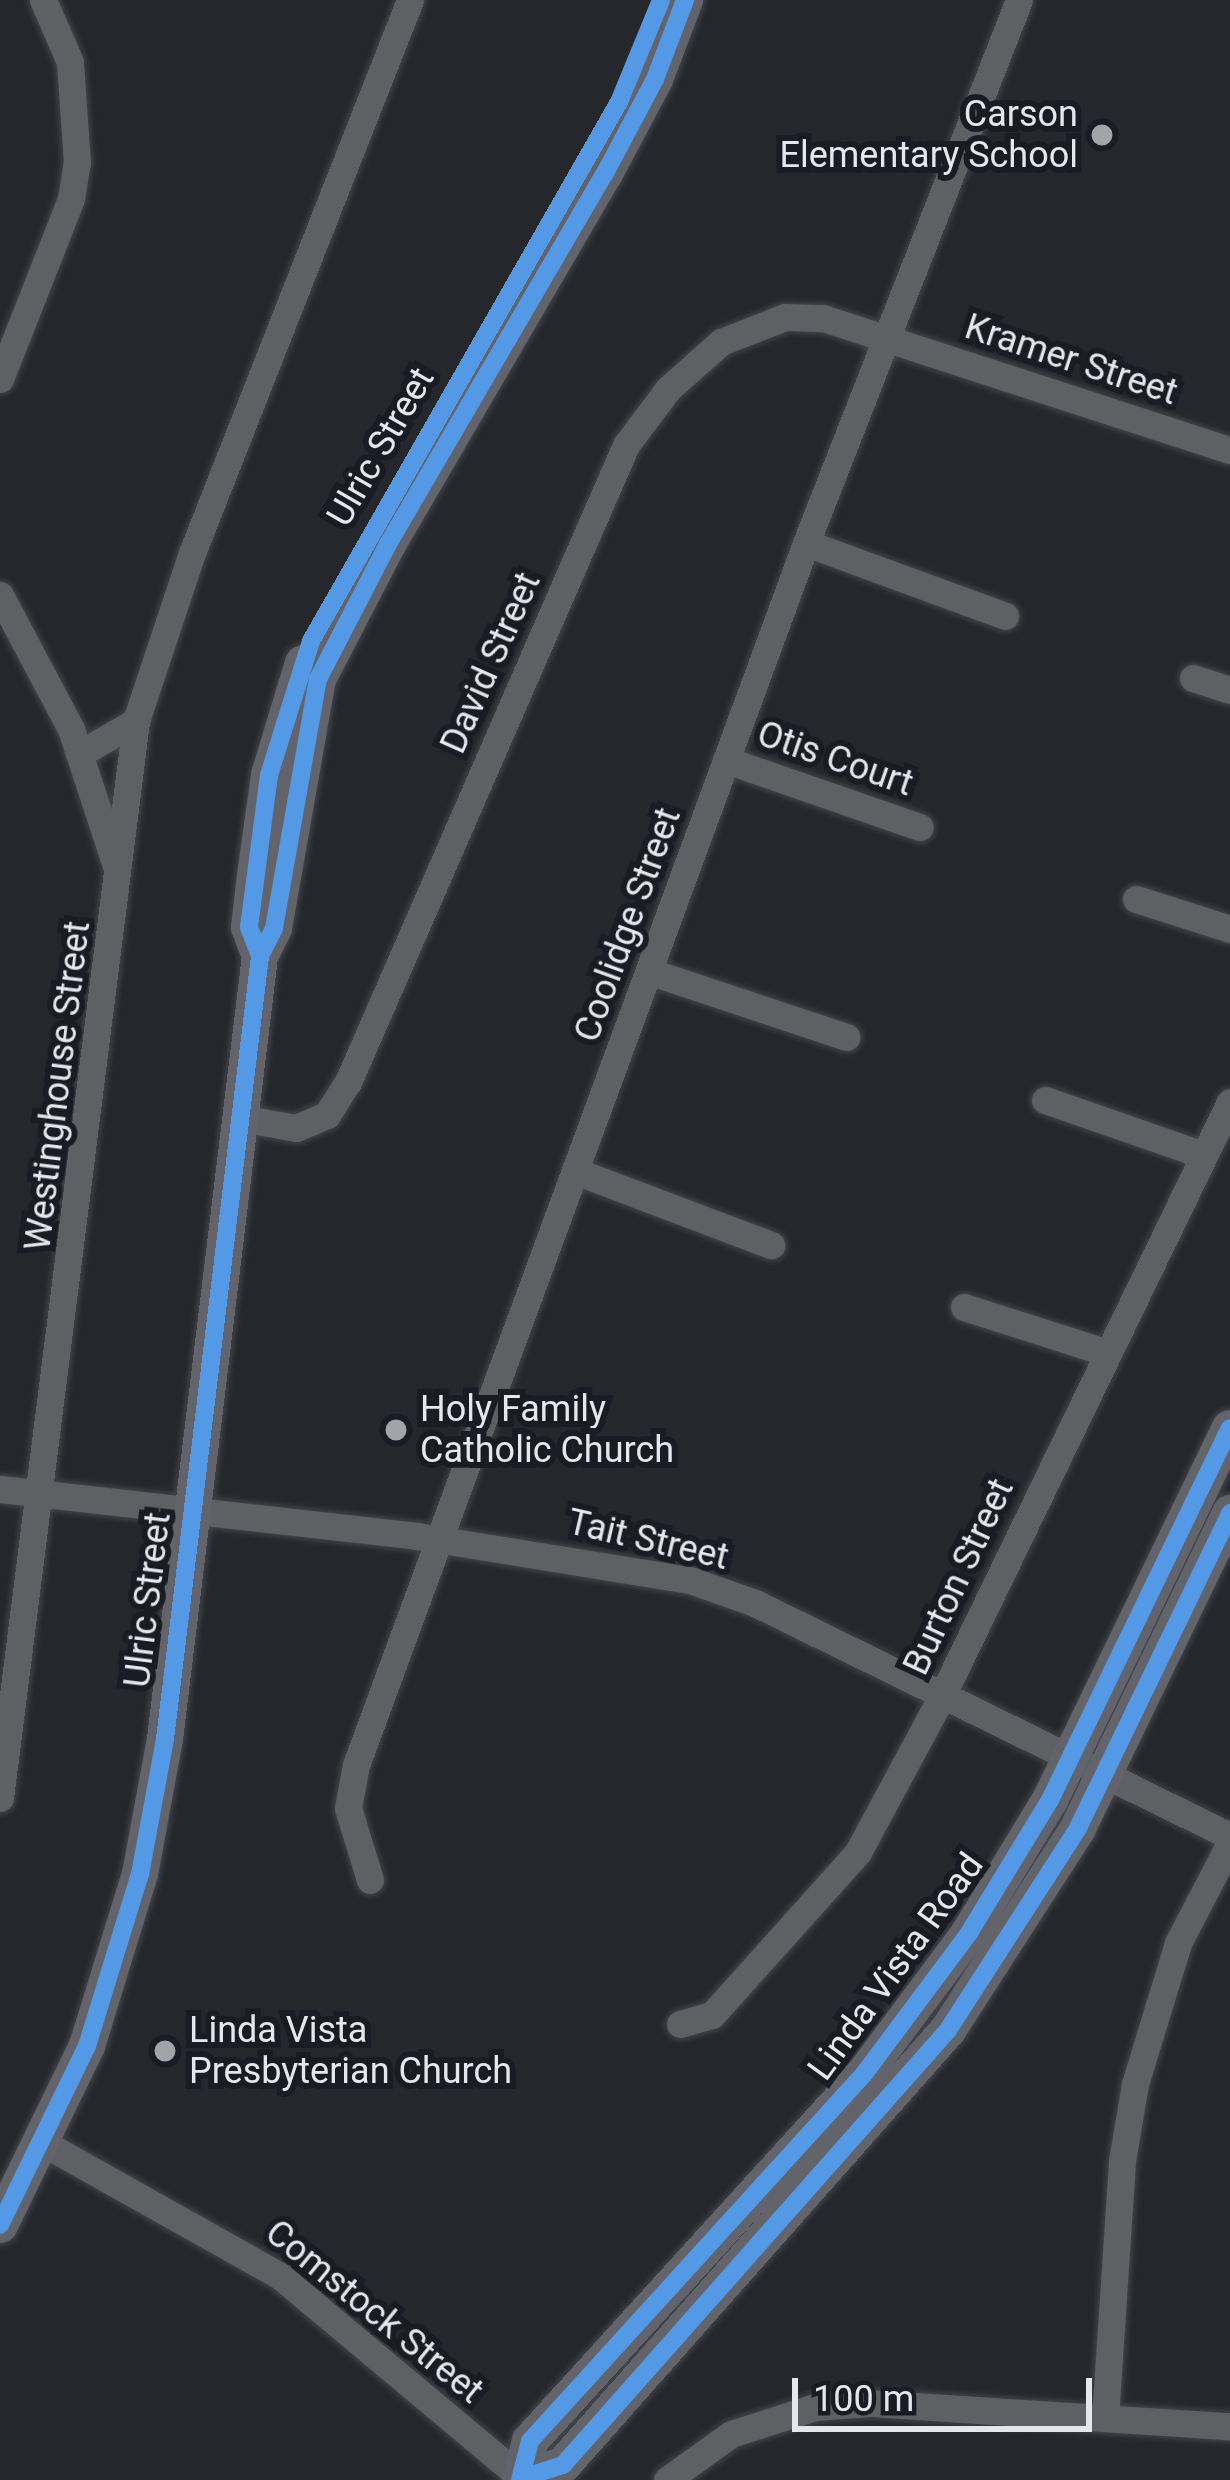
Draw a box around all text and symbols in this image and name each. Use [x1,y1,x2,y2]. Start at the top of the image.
place label: Carson Elementary School [779,92,1078,177]
marker: Carson Elementary School [1089,122,1115,148]
street label: Kramer Street [960,305,1182,415]
street label: Ulric Street [318,360,444,534]
street label: David Street [432,566,550,760]
street label: Otis Court [752,712,918,806]
street label: Coolidge Street [566,802,690,1048]
street label: Westinghouse Street [16,919,100,1253]
place label: Holy Family Catholic Church [420,1387,674,1472]
marker: Holy Family Catholic Church [383,1417,409,1443]
street label: Burton Street [895,1472,1023,1682]
street label: Tait Street [563,1501,733,1579]
street label: Ulric Street [116,1510,180,1690]
street label: Linda Vista Road [799,1845,993,2089]
place label: Linda Vista Presbyterian Church [189,2008,512,2093]
marker: Linda Vista Presbyterian Church [152,2038,178,2064]
street label: Comstock Street [257,2211,491,2413]
scale bar [798,2354,1098,2428]
text: 100 m [813,2378,914,2420]

